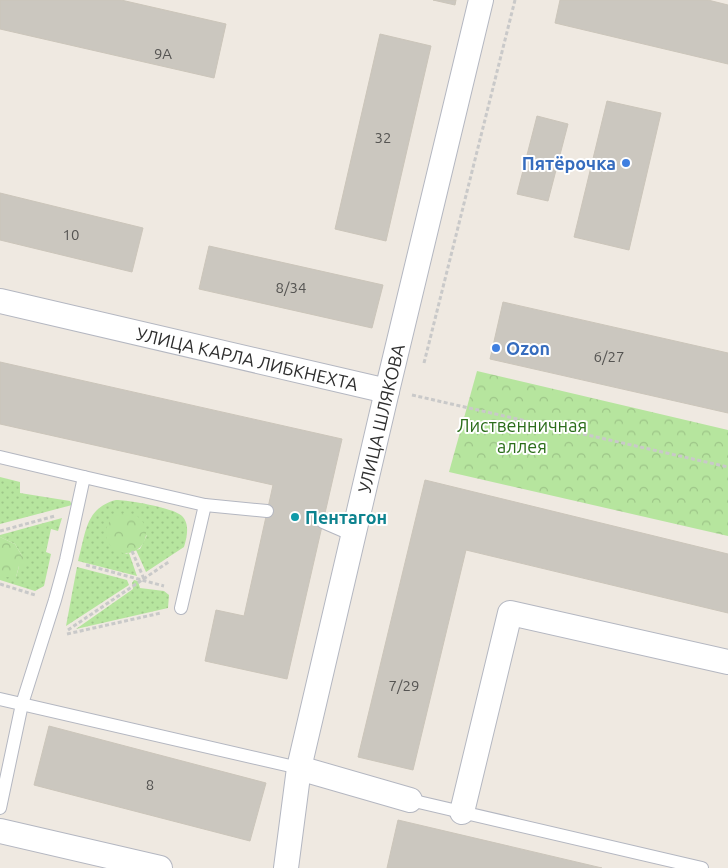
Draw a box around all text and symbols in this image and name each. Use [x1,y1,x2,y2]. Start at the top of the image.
house number: 9А [154,45,172,62]
house number: 32 [375,129,391,146]
place label: Пятёрочка [522,153,616,173]
marker: Пятёрочка [620,157,632,169]
house number: 10 [63,226,79,243]
house number: 8/34 [276,279,306,296]
street label: УЛИЦА КАРЛА ЛИБКНЕХТА [135,323,361,394]
place label: Ozon [506,338,550,358]
street label: УЛИЦА ШЛЯКОВА [354,342,408,495]
marker: Ozon [490,342,502,354]
house number: 6/27 [594,348,624,365]
park label: Лиственничная аллея [457,415,587,456]
place label: Пентагон [305,507,387,527]
marker: Пентагон [289,511,301,523]
house number: 7/29 [389,677,419,694]
house number: 8 [146,776,154,793]

